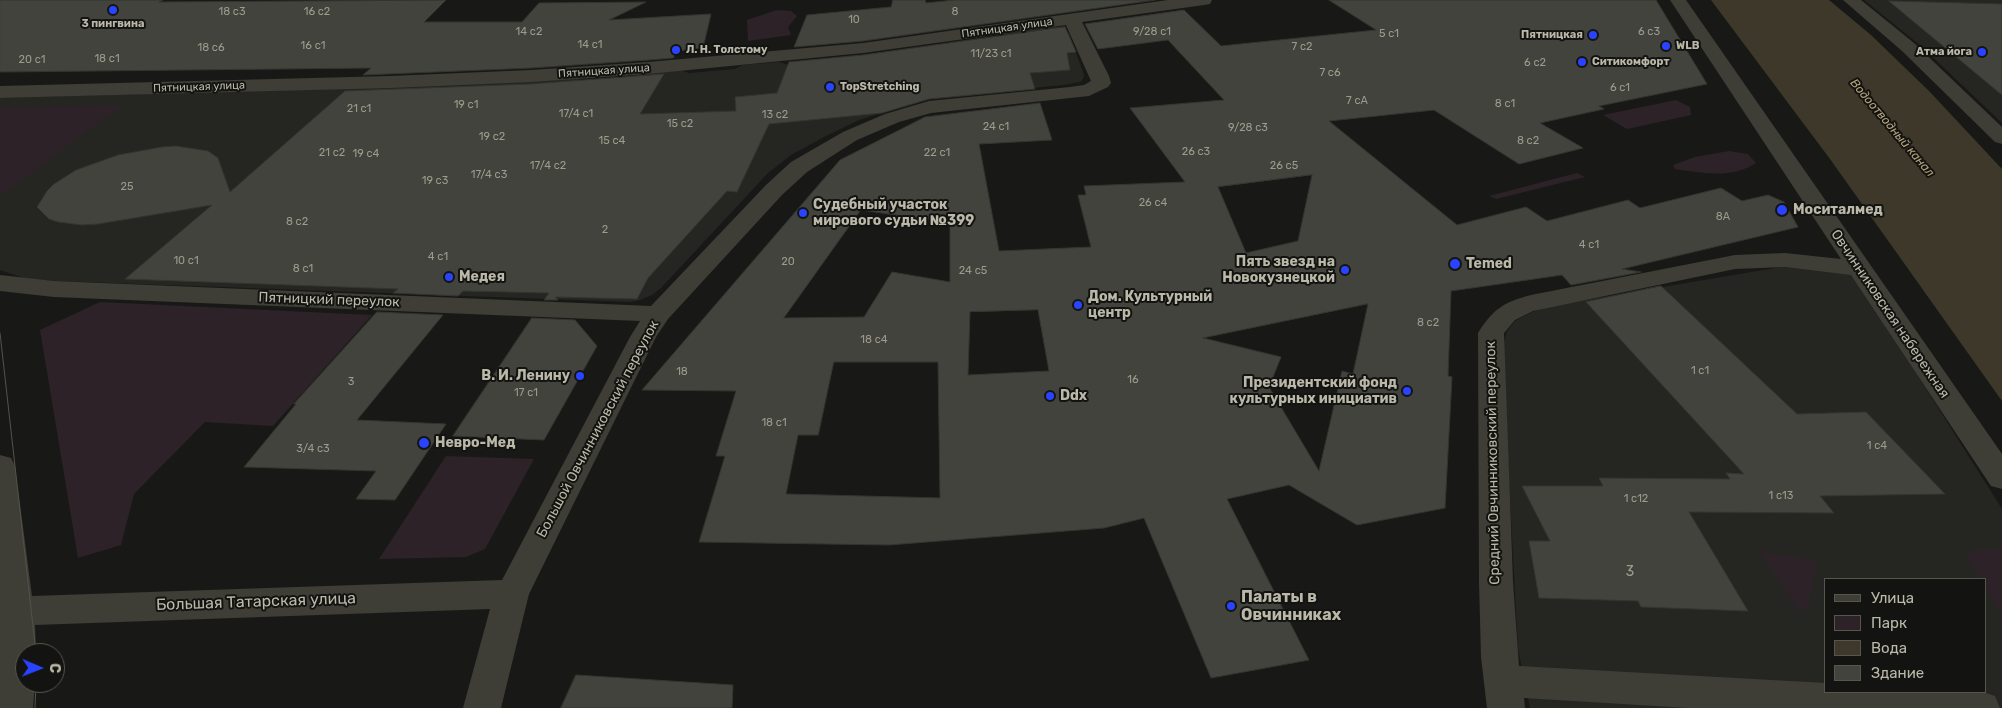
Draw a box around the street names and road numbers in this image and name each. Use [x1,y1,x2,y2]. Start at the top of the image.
street label: Пятницкая улица [961,15,1053,41]
street label: Пятницкая улица [558,61,650,81]
street label: Пятницкая улица [153,79,245,95]
street label: Овчинниковская набережная [1827,227,1953,401]
street label: Пятницкий переулок [258,289,400,311]
street label: Большой Овчинниковский переулок [533,317,663,541]
street label: Средний Овчинниковский переулок [1482,341,1504,585]
street label: Большая Татарская улица [156,589,356,615]

